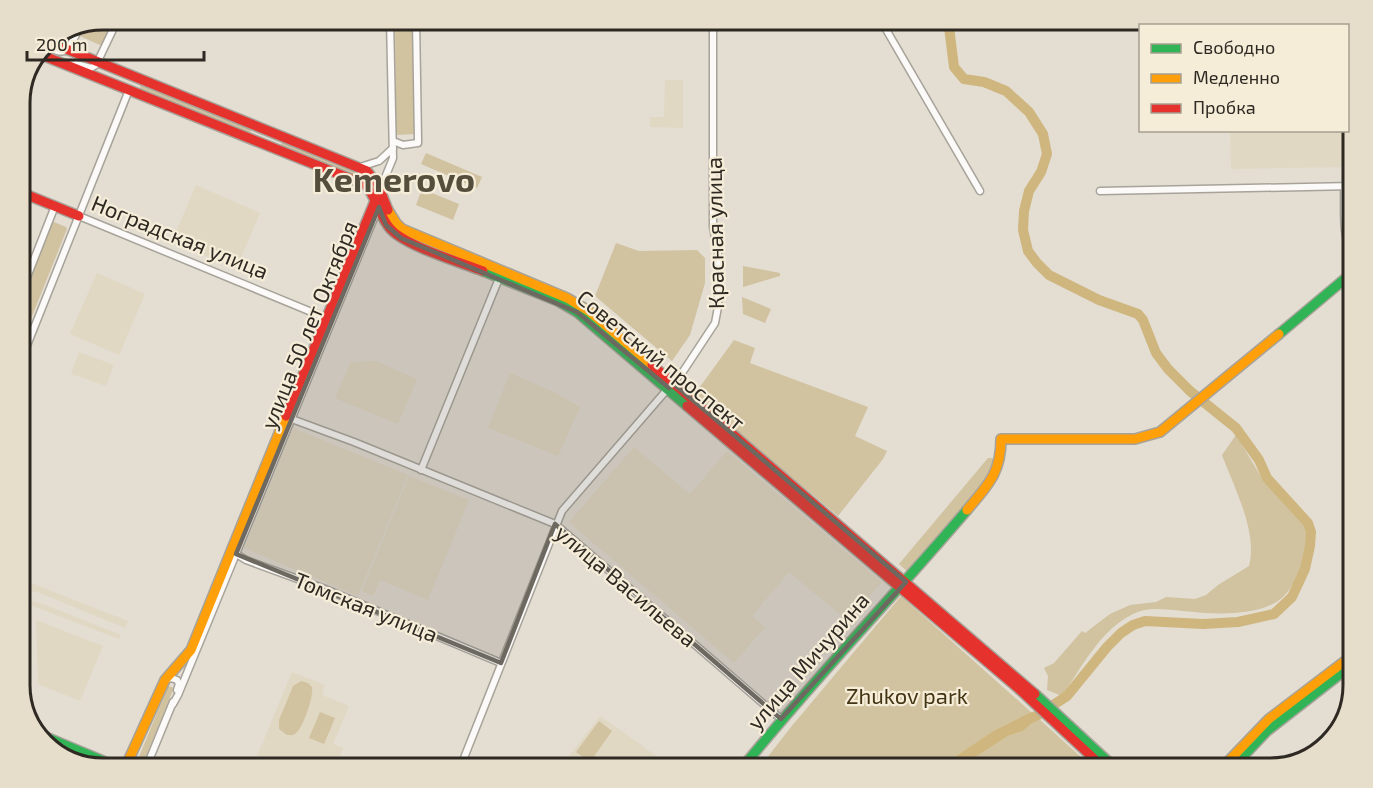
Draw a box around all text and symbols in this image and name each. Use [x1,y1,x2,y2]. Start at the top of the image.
scale bar [27,24,204,62]
legend [1139,24,1349,132]
text: 200 m [36,33,88,55]
text: Свободно [1193,36,1275,58]
text: Медленно [1193,66,1280,88]
text: Пробка [1193,96,1256,118]
street label: Красная улица [700,157,729,309]
district label: Kemerovo [313,158,475,199]
street label: Ноградская улица [88,189,273,284]
street label: улица 50 лет Октября [254,217,363,433]
street label: Советский проспект [572,284,751,435]
street label: улица Васильева [550,519,702,652]
street label: Томская улица [290,565,442,648]
street label: улица Мичурина [741,587,874,735]
park label: Zhukov park [846,682,968,708]

